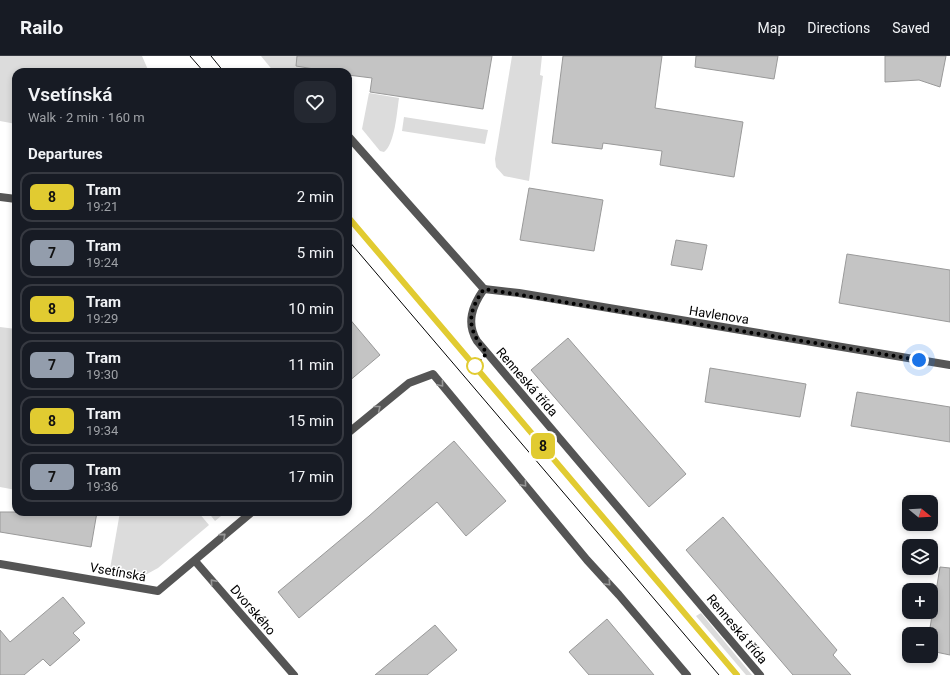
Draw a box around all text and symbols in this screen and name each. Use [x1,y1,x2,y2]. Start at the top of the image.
text: Railo [20,16,63,39]
text: Map [758,20,785,36]
text: Directions [807,20,870,36]
text: Saved [892,20,930,36]
button: heart [294,81,336,123]
text: Vsetínská [28,83,112,106]
text: Walk · 2 min · 160 m [28,110,145,125]
text: Departures [28,145,103,163]
text: Tram [86,181,121,199]
text: 2 min [297,188,334,206]
text: 8 [48,189,56,205]
text: 19:21 [86,199,118,214]
text: Tram [86,237,121,255]
text: 5 min [297,244,334,262]
text: 7 [48,245,56,261]
text: 19:24 [86,255,118,270]
text: Tram [86,293,121,311]
text: 10 min [288,300,334,318]
text: 8 [48,301,56,317]
street label: Havlenova [688,303,750,327]
text: 19:29 [86,311,118,326]
street label: Renneská třída [493,345,561,419]
text: Tram [86,349,121,367]
your location [909,350,929,370]
text: 11 min [288,356,334,374]
text: 7 [48,357,56,373]
unlabelled marker [466,357,484,375]
text: 19:30 [86,367,118,382]
one-way arrow [437,379,444,387]
text: Tram [86,405,121,423]
one-way arrow [374,406,381,413]
text: 15 min [288,412,334,430]
text: 8 [48,413,56,429]
text: 19:34 [86,423,118,438]
line badge: 8 [530,433,556,459]
text: 8 [539,438,547,454]
text: Tram [86,461,121,479]
text: 17 min [288,468,334,486]
text: 7 [48,469,56,485]
text: 19:36 [86,479,118,494]
one-way arrow [520,480,527,487]
north arrow [902,495,938,531]
map controls [902,495,938,663]
one-way arrow [218,533,226,540]
button: layers [902,539,938,575]
street label: Vsetínská [89,560,147,584]
one-way arrow [604,578,611,586]
one-way arrow [211,580,218,587]
street label: Dvorského [227,582,279,638]
button: + [902,583,938,619]
street label: Renneská třída [704,591,770,667]
button: − [902,627,938,663]

